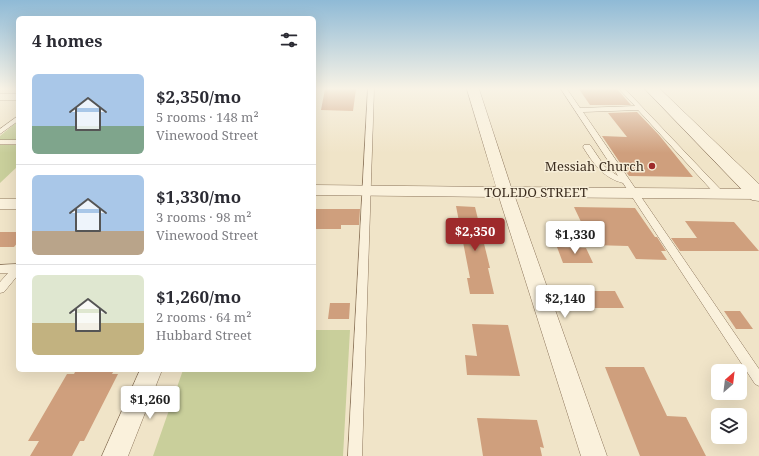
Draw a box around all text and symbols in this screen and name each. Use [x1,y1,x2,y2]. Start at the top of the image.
text: 4 homes [32,29,102,52]
icon: filters [278,29,300,51]
text: $2,350/mo [156,85,241,108]
icon: home [64,90,112,138]
text: 5 rooms · 148 m² [156,108,259,126]
text: Vinewood Street [156,126,258,144]
place label: Messiah Church [545,157,644,175]
marker: Messiah Church [647,161,657,171]
street label: TOLEDO STREET [484,183,588,201]
text: $1,330/mo [156,185,241,208]
icon: home [64,191,112,239]
text: 3 rooms · 98 m² [156,208,251,226]
pin: $2,350 [442,218,508,252]
pin: $1,330 [542,221,608,255]
text: $2,350 [455,222,495,240]
text: $1,330 [555,225,595,243]
text: Vinewood Street [156,226,258,244]
text: $1,260/mo [156,285,241,308]
pin: $2,140 [532,285,598,319]
text: $2,140 [545,289,585,307]
icon: home [64,291,112,339]
text: 2 rooms · 64 m² [156,308,251,326]
text: Hubbard Street [156,326,252,344]
north arrow [711,364,747,400]
map controls [711,364,747,444]
pin: $1,260 [117,386,183,420]
text: $1,260 [130,390,170,408]
button: layers [711,408,747,444]

